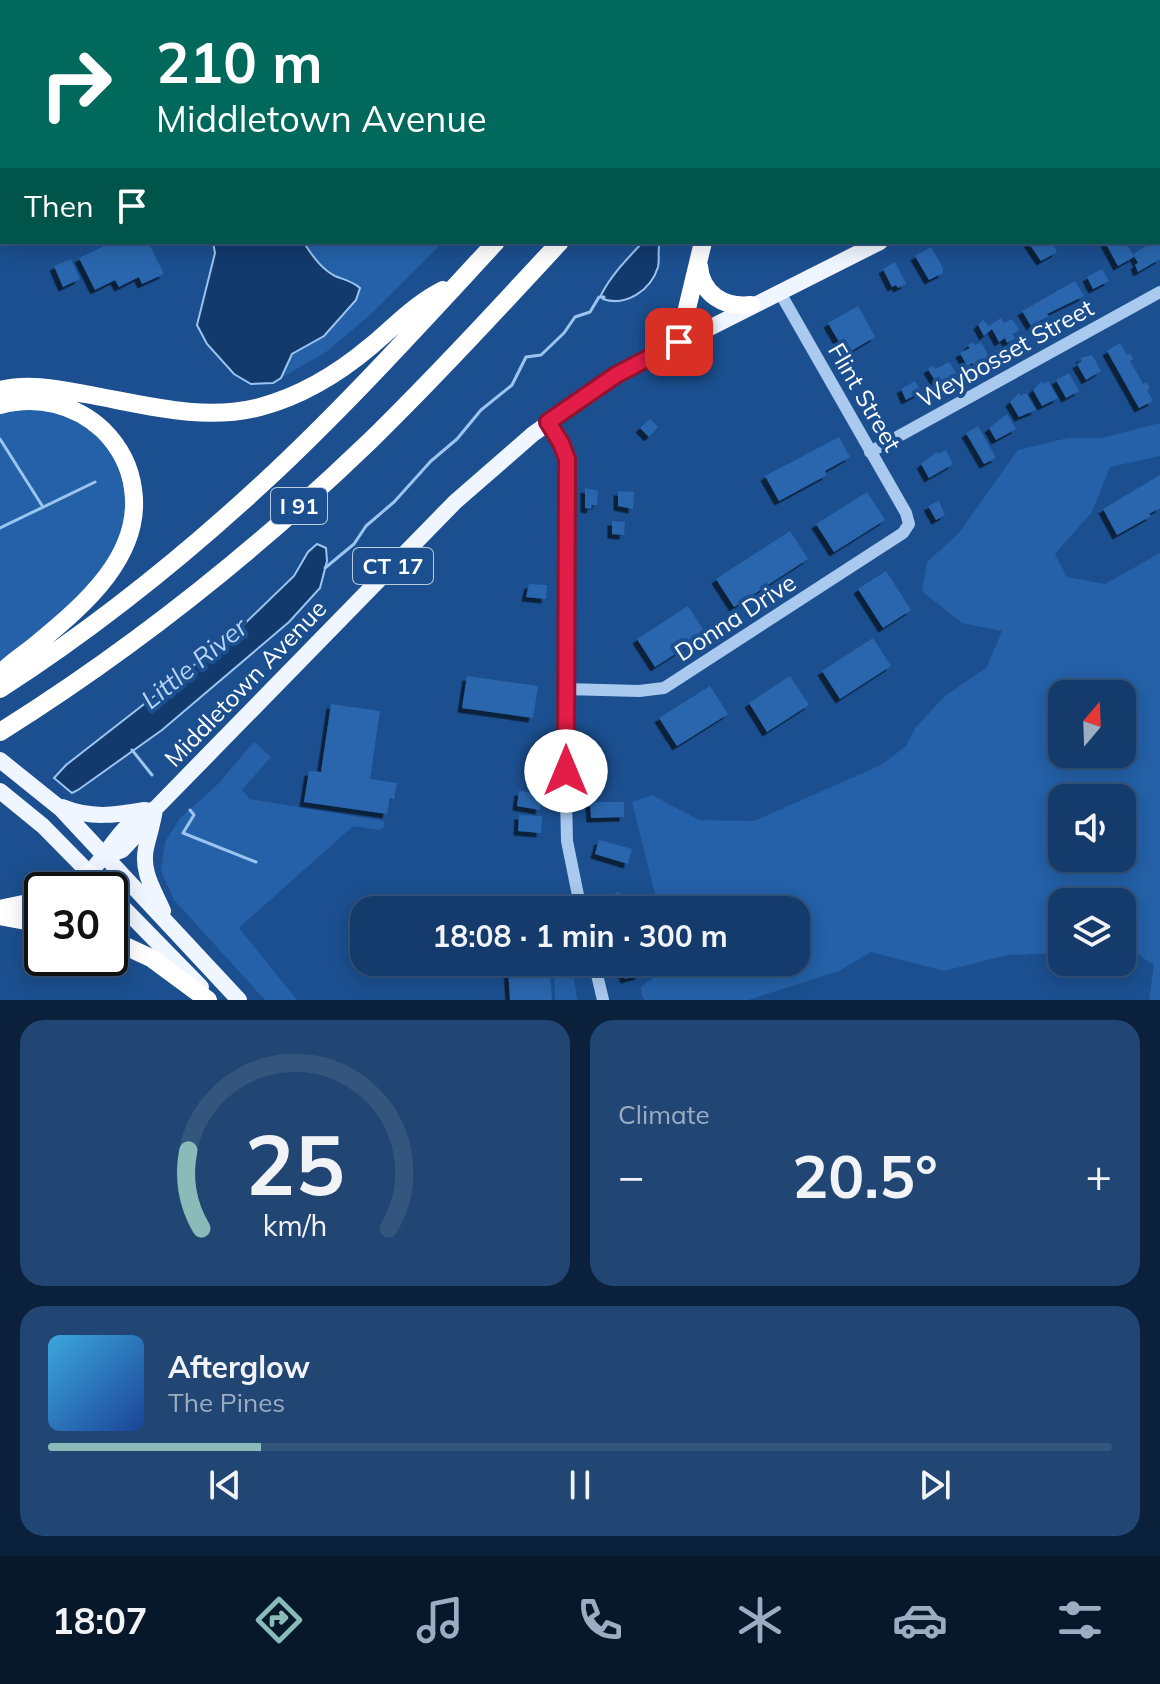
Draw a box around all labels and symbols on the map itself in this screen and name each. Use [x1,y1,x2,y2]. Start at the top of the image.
street label: Weybosset Street [912,292,1098,414]
pin [645,308,713,376]
street label: Flint Street [822,338,908,456]
road number: I 91 [271,488,327,524]
road number: CT 17 [353,548,433,584]
street label: Donna Drive [669,567,801,667]
street label: Middletown Avenue [158,593,332,773]
water label: Little River [134,609,255,716]
north arrow [1048,680,1136,768]
position arrow [524,729,608,813]
speed limit sign: 30 [24,872,128,976]

